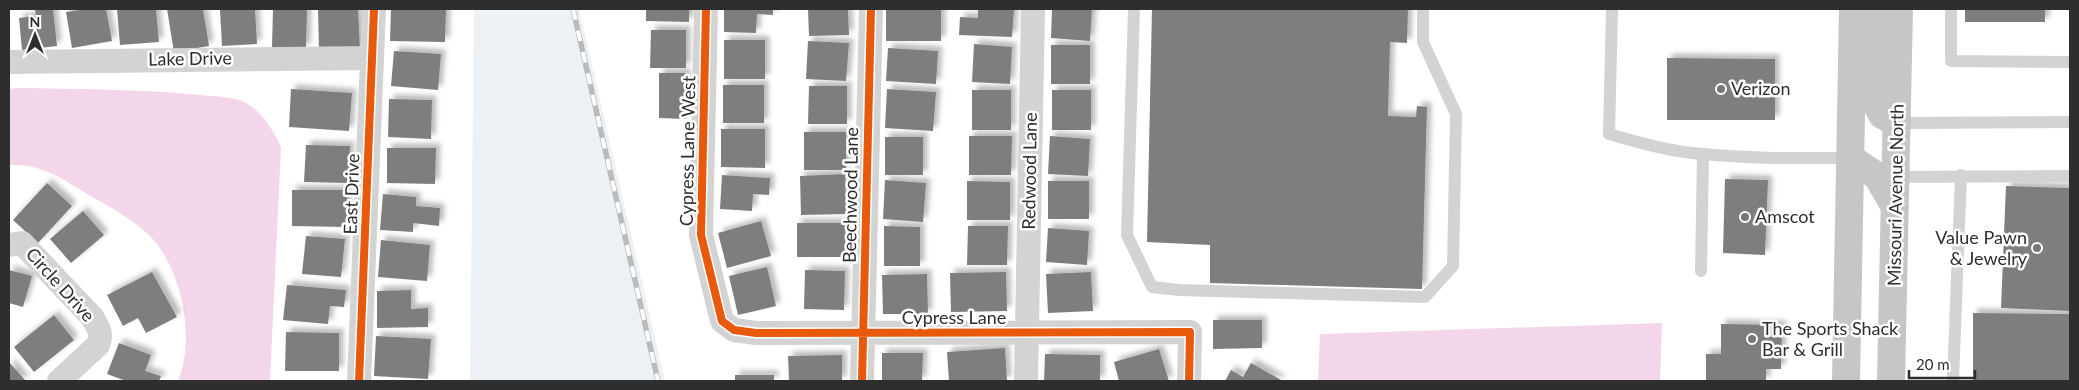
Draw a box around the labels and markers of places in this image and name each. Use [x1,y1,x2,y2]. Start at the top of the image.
place label: Verizon [1731,77,1790,99]
marker: Verizon [1715,83,1727,95]
place label: Amscot [1755,205,1815,227]
marker: Amscot [1739,211,1751,223]
place label: Value Pawn & Jewelry [1935,226,2028,269]
marker: Value Pawn & Jewelry [2031,242,2043,254]
place label: The Sports Shack Bar & Grill [1762,317,1899,360]
marker: The Sports Shack Bar & Grill [1746,333,1758,345]

